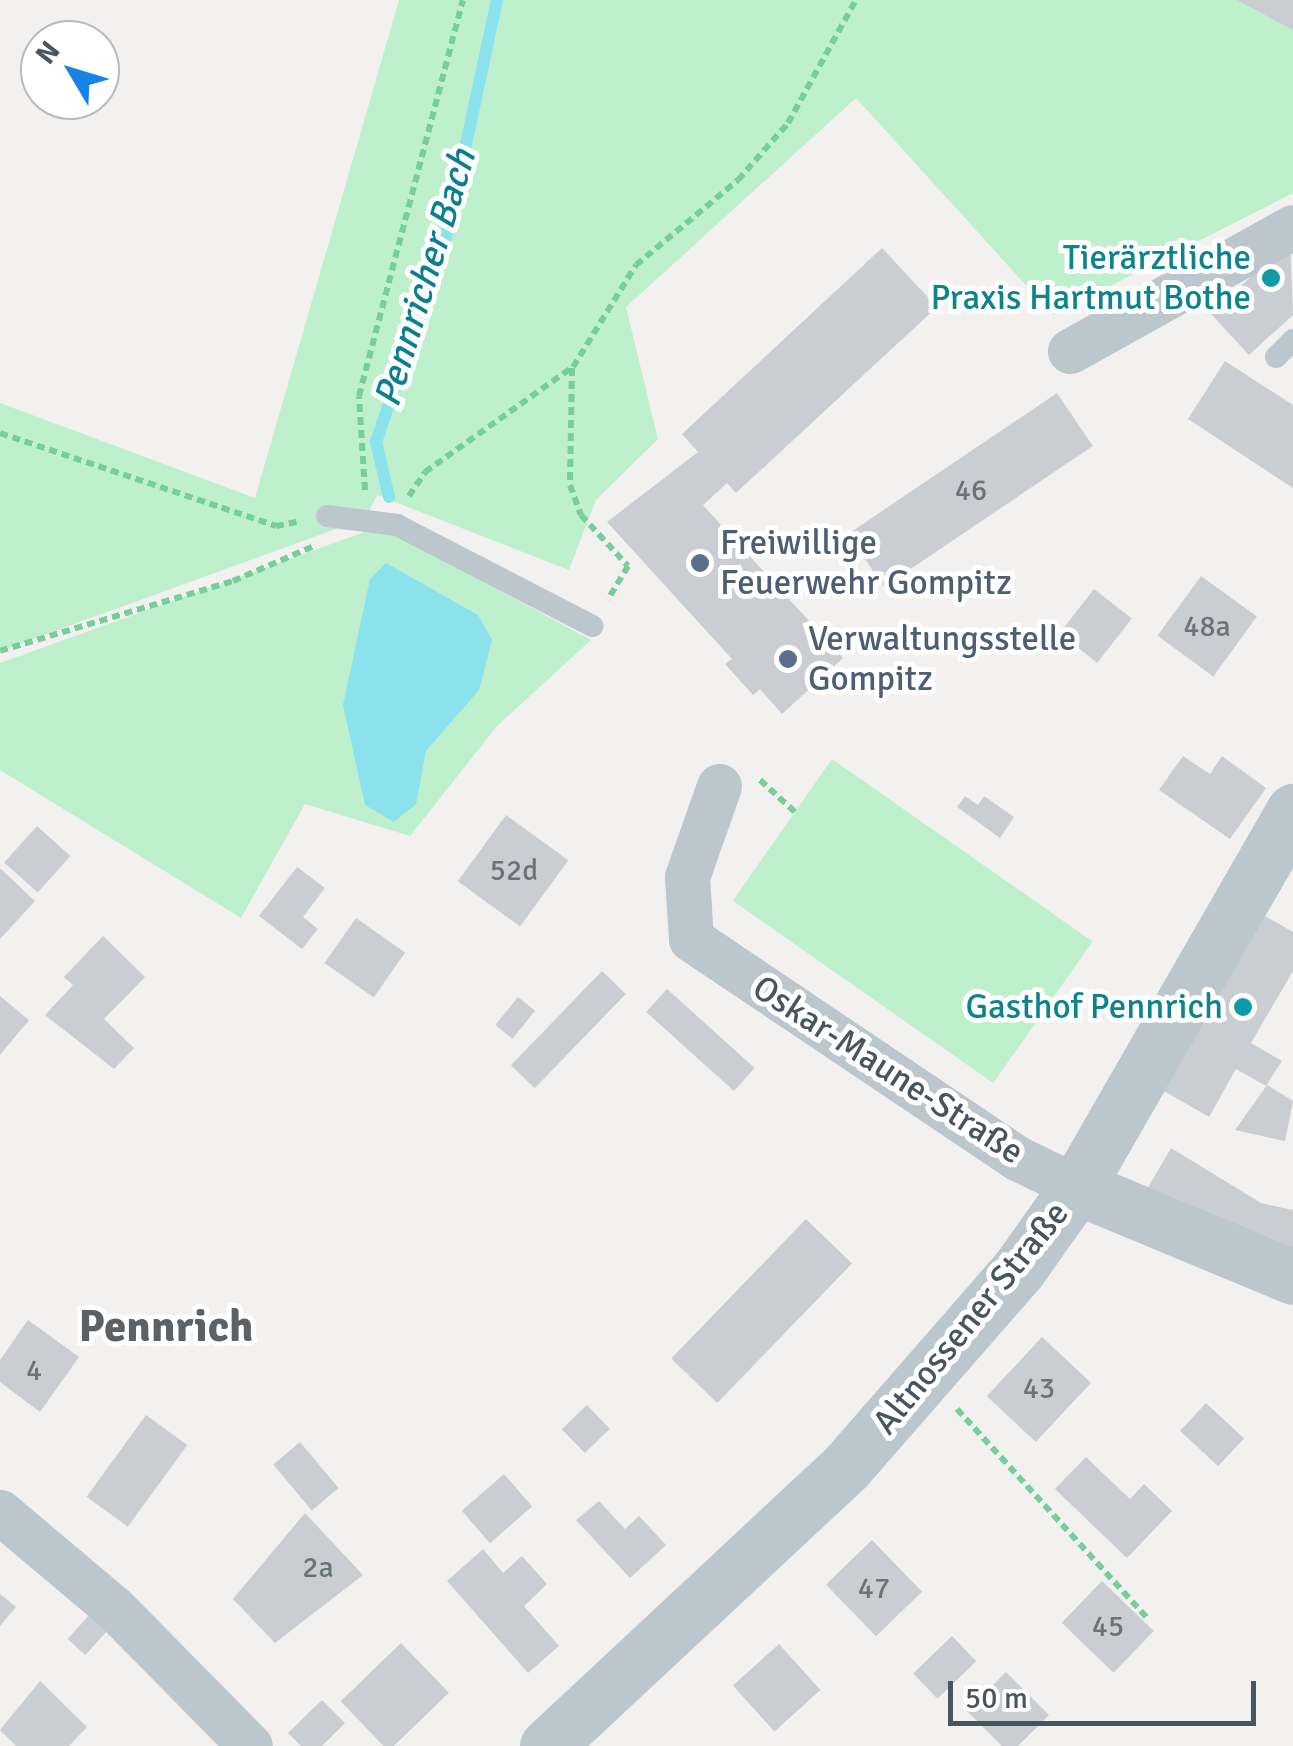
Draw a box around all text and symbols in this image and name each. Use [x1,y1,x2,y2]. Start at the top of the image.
north arrow [20,20,120,120]
text: N [29,35,67,71]
water label: Pennricher Bach [364,144,486,412]
place label: Tierärztliche Praxis Hartmut Bothe [931,237,1251,319]
marker: Tierärztliche Praxis Hartmut Bothe [1260,267,1282,289]
house number: 46 [955,473,987,509]
place label: Freiwillige Feuerwehr Gompitz [720,522,1012,604]
marker: Freiwillige Feuerwehr Gompitz [689,552,711,574]
house number: 48a [1183,609,1231,645]
place label: Verwaltungsstelle Gompitz [808,618,1076,700]
marker: Verwaltungsstelle Gompitz [777,648,799,670]
house number: 52d [490,853,538,889]
street label: Oskar-Maune-Straße [745,967,1031,1173]
place label: Gasthof Pennrich [966,986,1223,1028]
marker: Gasthof Pennrich [1232,996,1254,1018]
street label: Altnossener Straße [864,1193,1078,1443]
district label: Pennrich [78,1300,254,1354]
house number: 4 [26,1353,42,1389]
house number: 43 [1023,1371,1055,1407]
house number: 2a [302,1550,334,1586]
house number: 47 [858,1571,890,1607]
house number: 45 [1092,1609,1124,1645]
scale bar [953,1661,1260,1723]
text: 50 m [965,1680,1028,1717]

